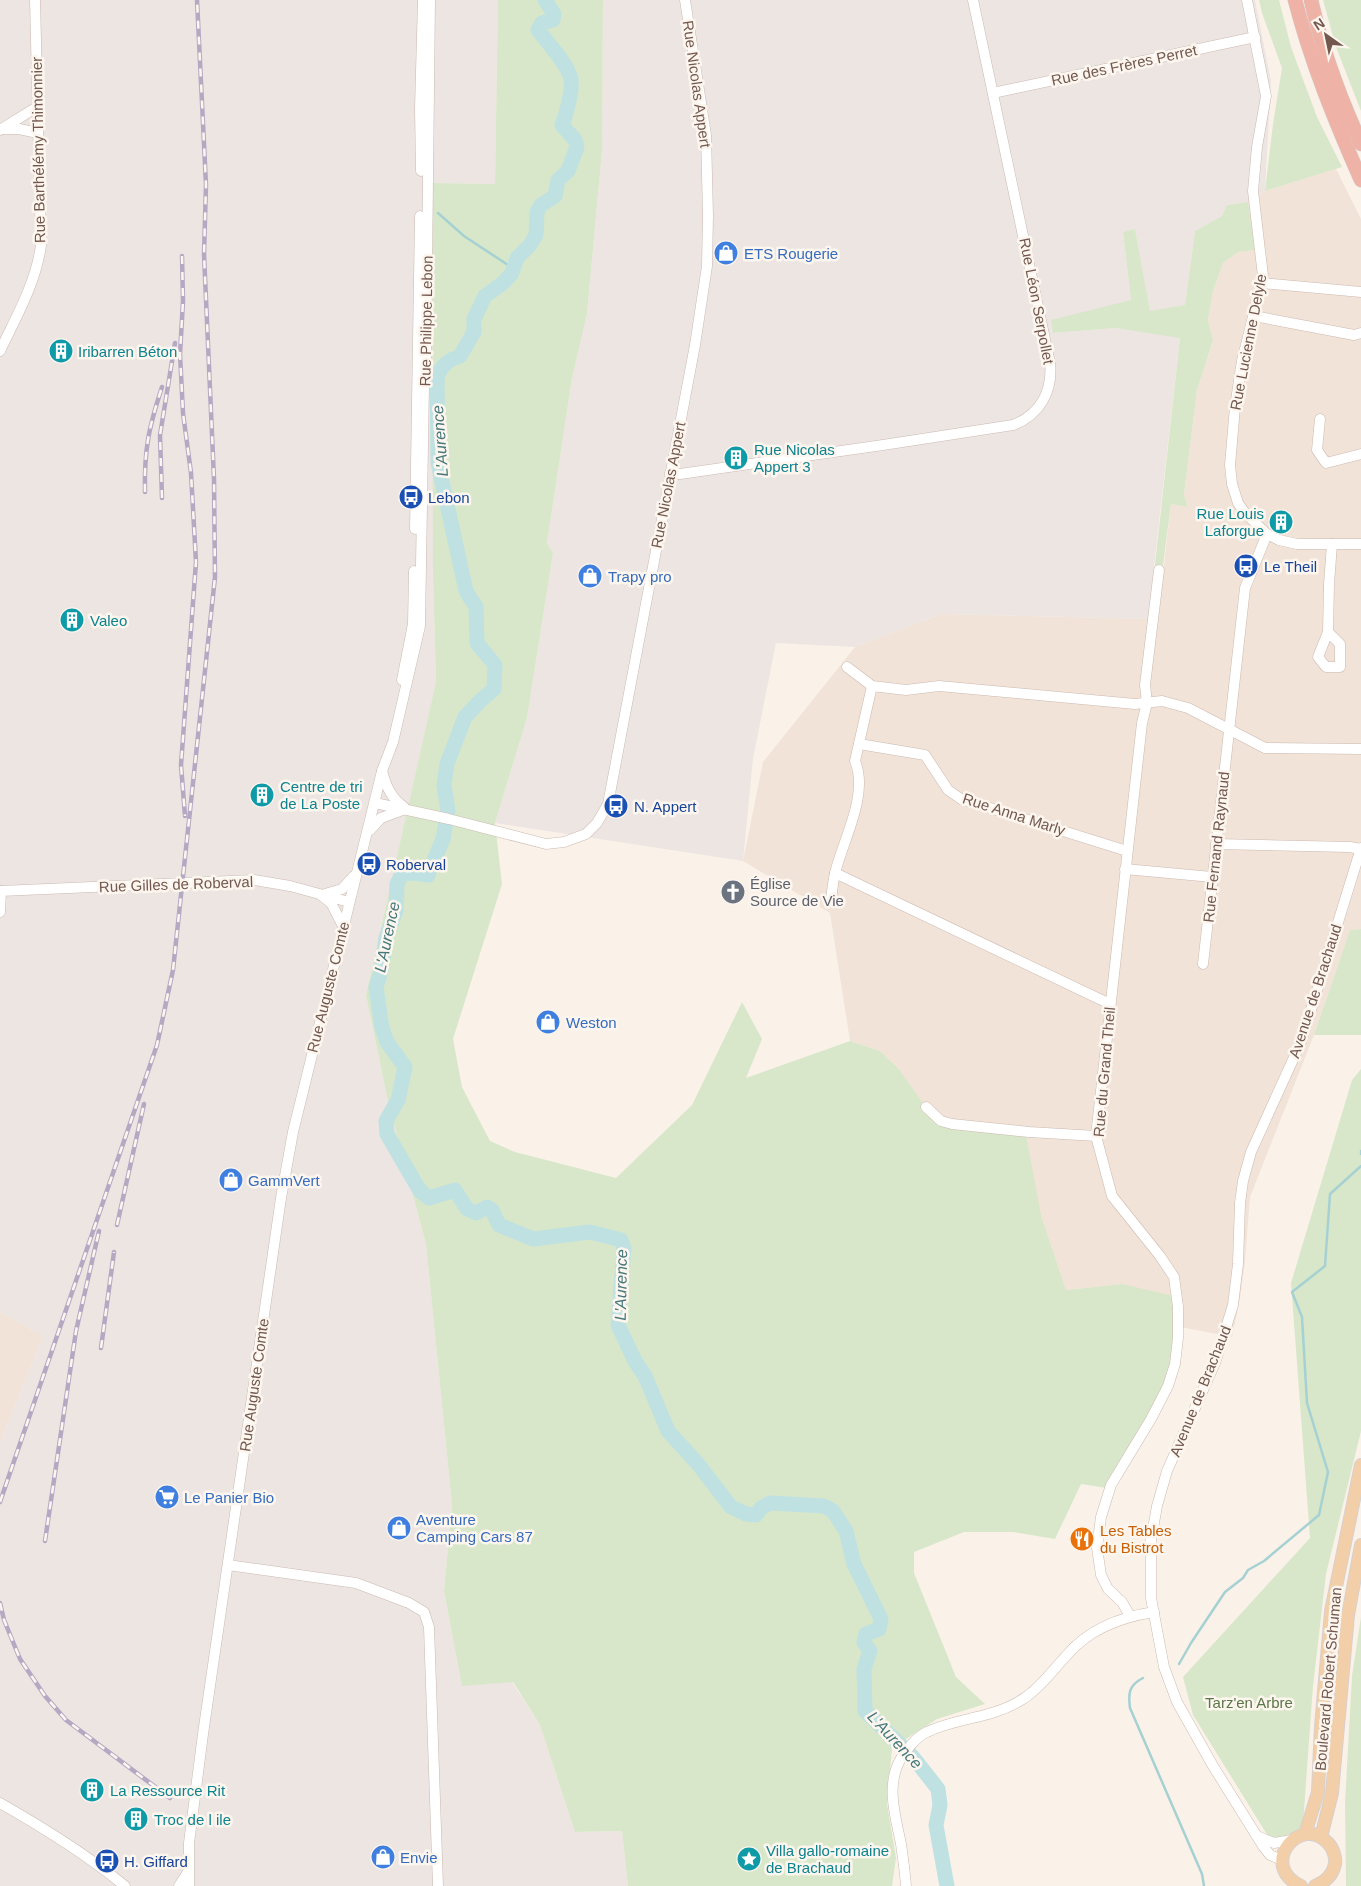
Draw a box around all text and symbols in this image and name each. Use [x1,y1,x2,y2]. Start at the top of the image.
north arrow [1301,10,1351,60]
text: N [1310,15,1328,34]
street label: Rue Nicolas Appert [680,19,714,150]
street label: Rue des Frères Perret [1050,41,1199,89]
street label: Rue Barthélémy Thimonnier [28,57,48,243]
street label: Rue Léon Serpollet [1016,236,1058,366]
shop icon: ETS Rougerie [713,240,739,266]
place label: ETS Rougerie [744,245,838,262]
street label: Rue Philippe Lebon [416,255,436,387]
street label: Rue Lucienne Delyle [1226,272,1270,412]
building icon: Iribarren Béton [48,338,74,364]
place label: Iribarren Béton [78,343,177,360]
water label: L'Aurence [429,405,451,477]
street label: Rue Nicolas Appert [647,420,689,550]
place label: Rue Nicolas Appert 3 [754,441,835,475]
building icon: Rue Nicolas Appert 3 [723,445,749,471]
bus stop icon: Lebon [398,484,424,510]
place label: Lebon [428,489,470,506]
place label: Rue Louis Laforgue [1196,505,1264,539]
building icon: Rue Louis Laforgue [1268,509,1294,535]
bus stop icon: Le Theil [1233,553,1259,579]
place label: Le Theil [1264,558,1317,575]
shop icon: Trapy pro [577,563,603,589]
place label: Trapy pro [608,568,672,585]
building icon: Valeo [59,607,85,633]
place label: Valeo [90,612,127,629]
street label: Rue Fernand Raynaud [1200,771,1232,923]
place label: Centre de tri de La Poste [280,778,363,812]
building icon: Centre de tri de La Poste [249,782,275,808]
street label: Rue Anna Marly [961,789,1068,839]
bus stop icon: N. Appert [603,793,629,819]
place label: N. Appert [634,798,697,815]
bus stop icon: Roberval [356,851,382,877]
place label: Roberval [386,856,446,873]
street label: Rue Gilles de Roberval [99,873,253,895]
place label: Église Source de Vie [750,875,844,909]
church icon: Église Source de Vie [720,879,746,905]
water label: L'Aurence [371,900,403,974]
street label: Rue Auguste Comte [304,920,352,1054]
street label: Avenue de Brachaud [1285,922,1345,1060]
street label: Rue du Grand Theil [1090,1006,1118,1138]
shop icon: Weston [535,1009,561,1035]
place label: Weston [566,1014,617,1031]
shop icon: GammVert [218,1167,244,1193]
place label: GammVert [248,1172,321,1189]
water label: L'Aurence [612,1249,630,1321]
street label: Rue Auguste Comte [236,1317,272,1453]
street label: Avenue de Brachaud [1166,1323,1234,1459]
supermarket icon: Le Panier Bio [154,1484,180,1510]
place label: Le Panier Bio [184,1489,274,1506]
place label: Aventure Camping Cars 87 [416,1511,533,1545]
shop icon: Aventure Camping Cars 87 [386,1515,412,1541]
place label: Les Tables du Bistrot [1100,1522,1171,1556]
restaurant icon: Les Tables du Bistrot [1069,1526,1095,1552]
street label: Boulevard Robert Schuman [1312,1586,1344,1772]
park label: Tarz'en Arbre [1205,1694,1293,1711]
water label: L'Aurence [864,1708,926,1772]
building icon: La Ressource Rit [79,1777,105,1803]
place label: La Ressource Rit [110,1782,226,1799]
building icon: Troc de l ile [123,1806,149,1832]
place label: Troc de l ile [154,1811,231,1828]
place label: Villa gallo-romaine de Brachaud [766,1842,889,1876]
shop icon: Envie [370,1844,396,1870]
place icon: Villa gallo-romaine de Brachaud [736,1846,762,1872]
bus stop icon: H. Giffard [94,1848,120,1874]
place label: Envie [400,1849,438,1866]
place label: H. Giffard [124,1853,188,1870]

